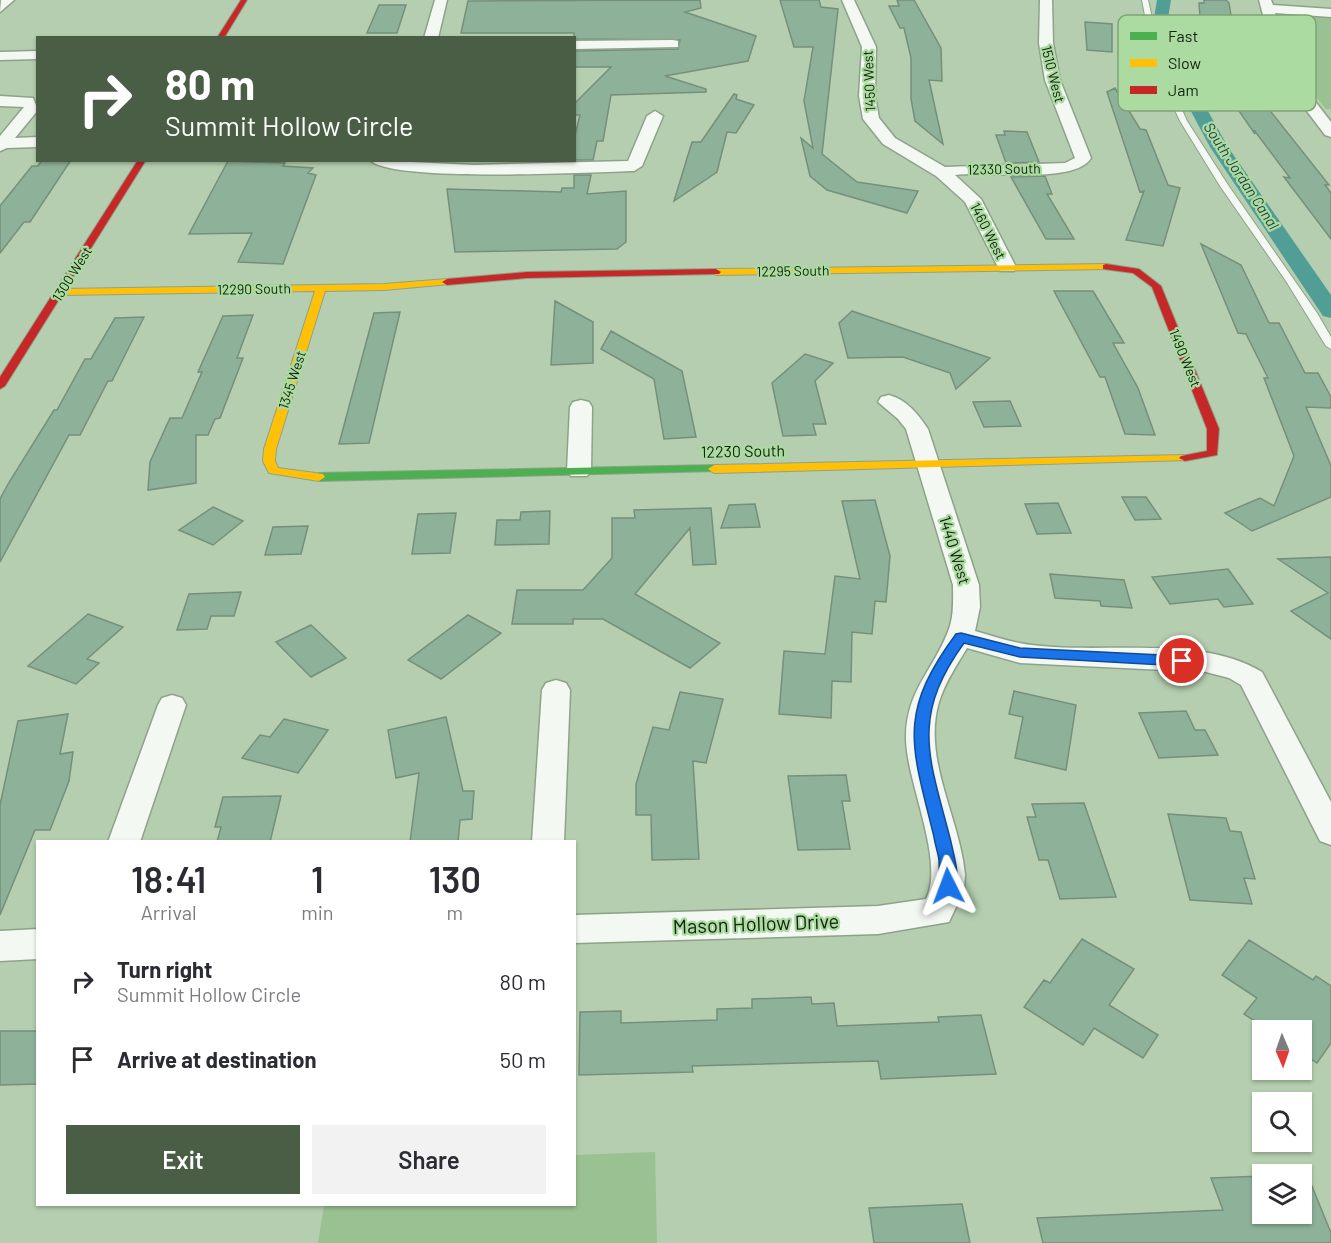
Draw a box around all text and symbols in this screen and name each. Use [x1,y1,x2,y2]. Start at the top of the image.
legend [1118,15,1316,111]
text: Fast [1168,26,1198,45]
street label: 1510 West [1038,44,1069,104]
street label: 1450 West [858,50,879,112]
text: Slow [1168,53,1201,72]
text: 80 m [165,58,255,108]
icon: right [66,60,144,138]
text: Jam [1168,80,1199,99]
text: Summit Hollow Circle [165,109,413,141]
water label: South Jordan Canal [1200,118,1284,233]
street label: 12330 South [967,159,1041,178]
street label: 1460 West [967,200,1010,262]
street label: 1300 West [48,243,95,304]
street label: 12295 South [756,261,830,280]
street label: 12290 South [217,279,291,298]
street label: 1490 West [1166,326,1205,389]
street label: 1345 West [274,348,309,411]
street label: 12230 South [701,440,785,461]
street label: 1440 West [936,513,975,586]
pin [1156,635,1207,686]
icon: arrive [1165,644,1198,677]
position arrow [916,854,980,918]
text: 18:41 [131,857,206,900]
text: 1 [311,857,324,900]
text: 130 [429,857,481,900]
text: Arrival [141,900,197,924]
text: min [301,900,334,924]
text: m [447,900,463,924]
street label: Mason Hollow Drive [672,908,840,938]
text: Turn right [117,956,212,982]
icon: right [66,965,99,998]
text: 80 m [500,968,546,994]
text: Summit Hollow Circle [117,982,301,1006]
north arrow [1252,1020,1312,1080]
map controls [1252,1020,1312,1224]
icon: arrive [66,1043,99,1076]
text: Arrive at destination [117,1046,316,1072]
text: 50 m [500,1046,546,1072]
button: search [1252,1092,1312,1152]
button: Exit [66,1125,300,1194]
button: Share [312,1125,546,1194]
button: layers [1252,1164,1312,1224]

